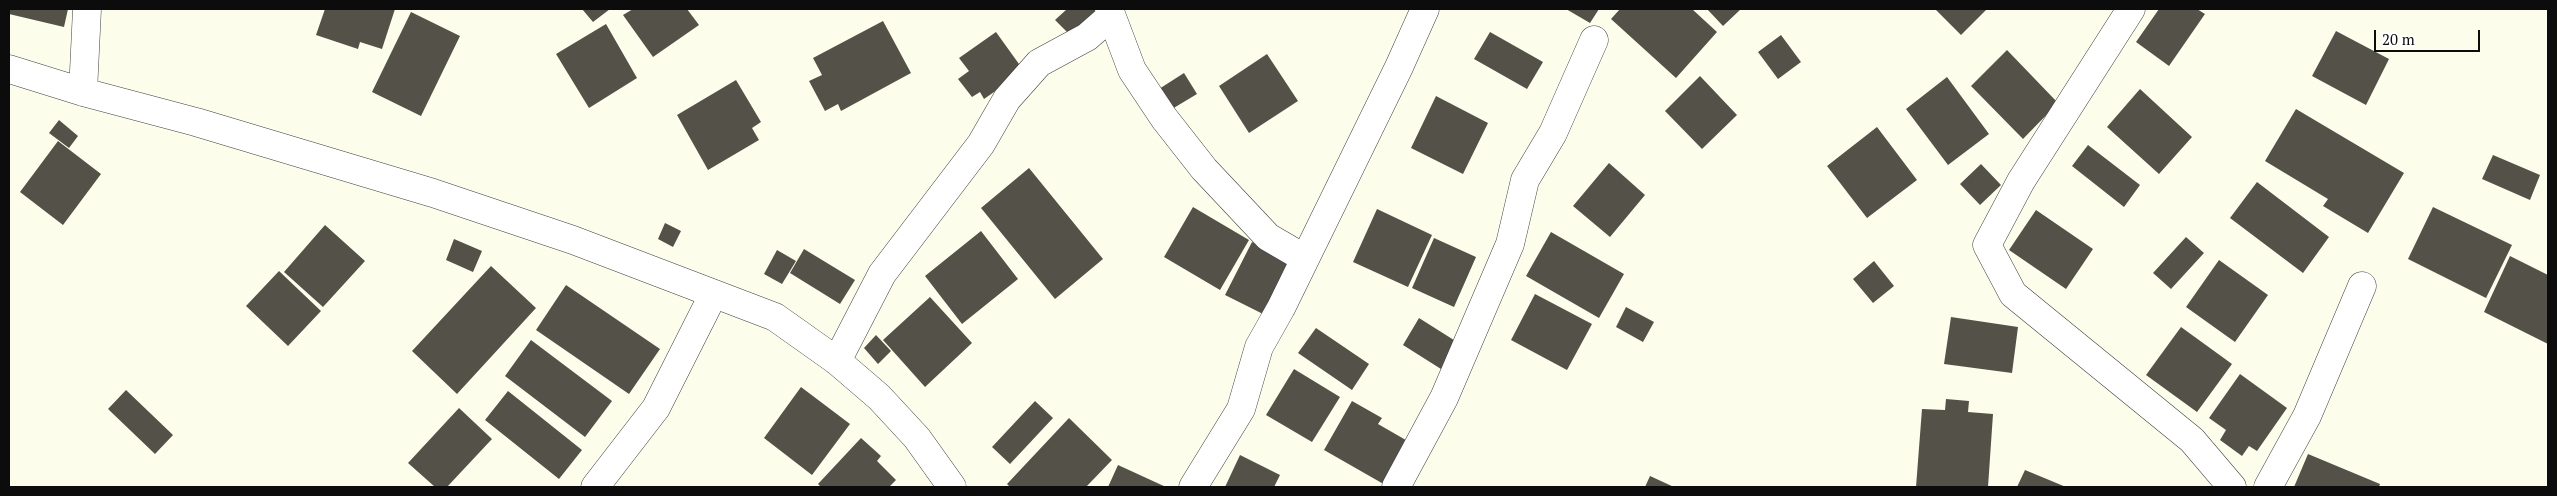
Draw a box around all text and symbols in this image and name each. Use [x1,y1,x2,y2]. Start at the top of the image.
scale bar [2377,20,2483,52]
text: 20 m [2382,29,2415,49]

